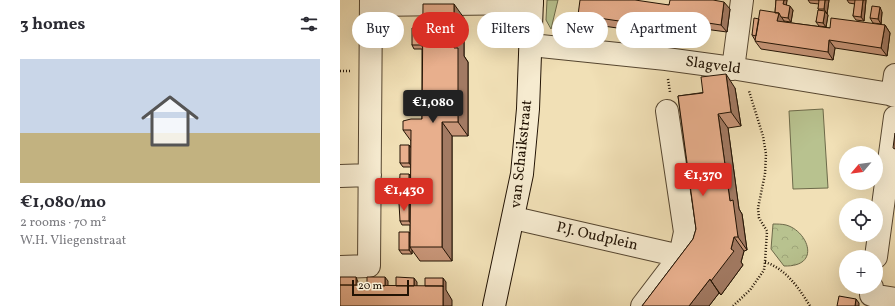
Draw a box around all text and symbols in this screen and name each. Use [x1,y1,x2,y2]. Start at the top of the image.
chip: Buy [352,12,404,48]
chip: Rent [412,12,469,48]
chip: Filters [477,12,544,48]
chip: New [552,12,608,48]
chip: Apartment [616,12,711,48]
text: 3 homes [20,13,85,36]
icon: filters [298,13,320,35]
street label: Slagveld [684,52,742,80]
icon: home [134,85,206,157]
pin: €1,080 [400,90,466,124]
text: €1,080 [412,94,454,112]
street label: van Schaikstraat [506,99,538,209]
north arrow [839,146,883,190]
map controls [839,146,883,294]
pin: €1,370 [670,163,736,197]
text: €1,370 [684,167,722,185]
pin: €1,430 [371,178,437,212]
text: €1,430 [384,182,424,200]
text: €1,080/mo [20,191,106,214]
button: locate [839,198,883,242]
text: 2 rooms · 70 m² [20,214,106,232]
street label: P.J. Oudplein [554,217,640,257]
text: W.H. Vliegenstraat [20,232,126,250]
button: + [839,250,883,294]
scale bar [352,278,409,297]
text: 20 m [358,279,382,294]

